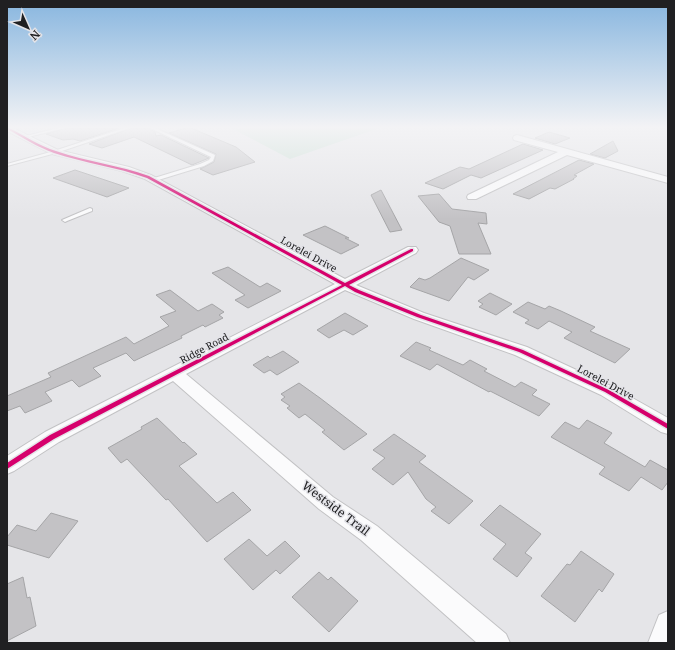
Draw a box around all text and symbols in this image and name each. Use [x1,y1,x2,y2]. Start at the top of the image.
north arrow [8,8,48,48]
text: N [27,27,44,44]
street label: Lorelei Drive [278,233,340,275]
street label: Ridge Road [177,329,231,367]
street label: Lorelei Drive [575,361,637,403]
street label: Westside Trail [298,477,374,539]

